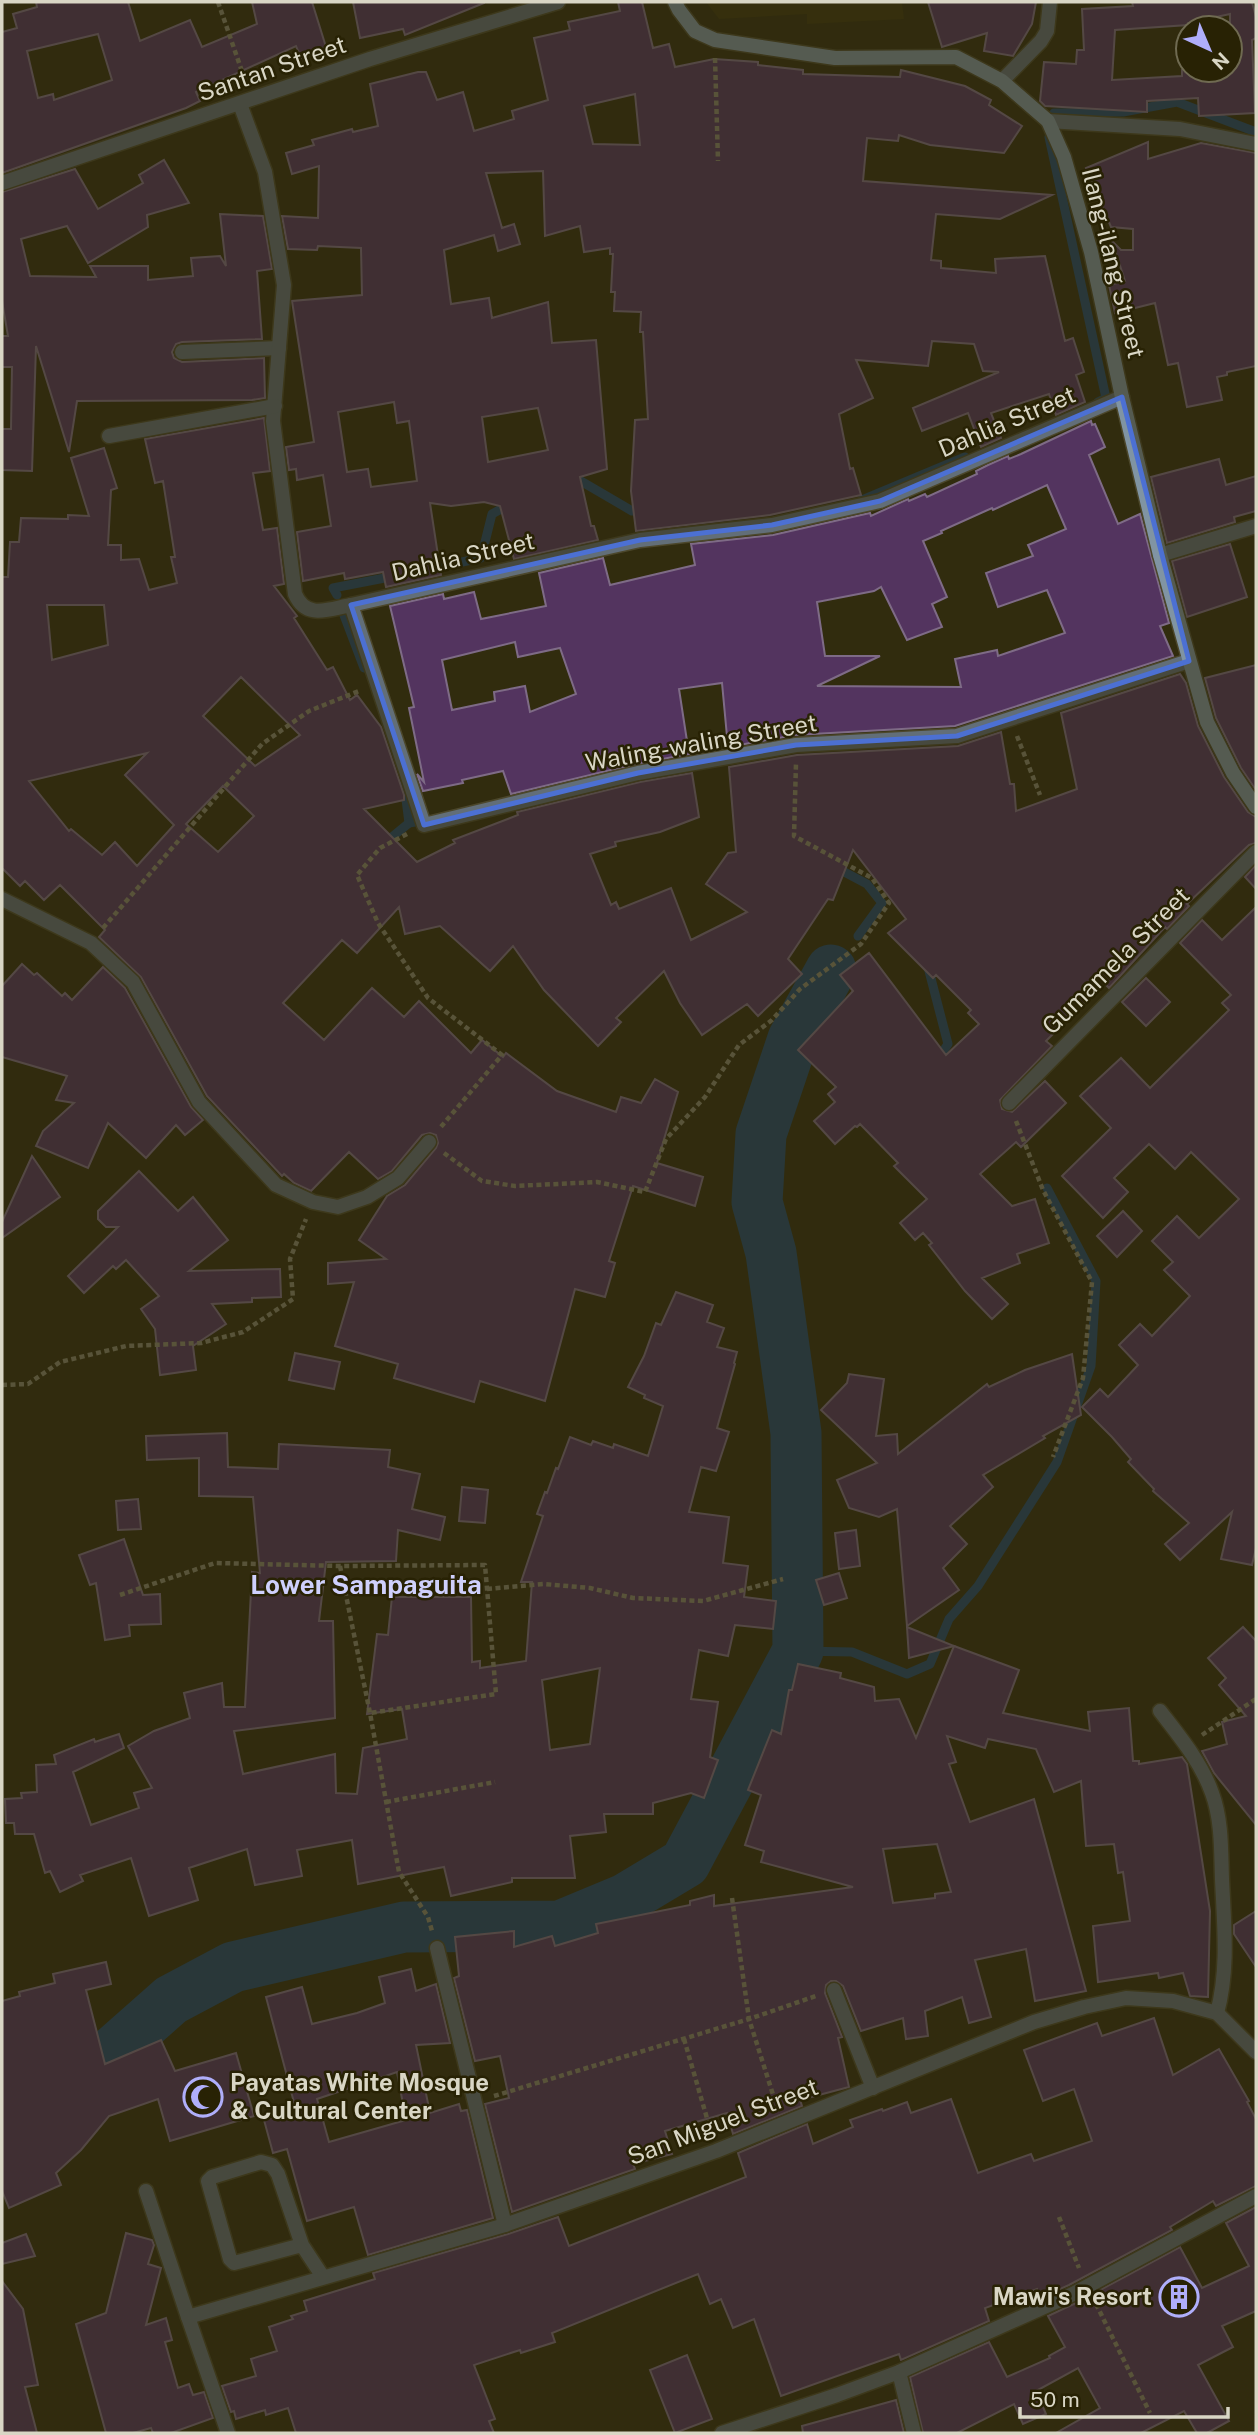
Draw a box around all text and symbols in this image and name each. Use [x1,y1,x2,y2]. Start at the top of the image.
north arrow [1174,14,1244,84]
street label: Santan Street [194,30,349,107]
text: N [1208,48,1234,74]
street label: Ilang-ilang Street [1077,165,1151,361]
street label: Dahlia Street [934,380,1079,463]
street label: Dahlia Street [388,526,537,586]
street label: Waling-waling Street [583,708,819,776]
street label: Gumamela Street [1036,881,1195,1040]
district label: Lower Sampaguita [250,1569,482,1600]
place label: Payatas White Mosque & Cultural Center [230,2068,489,2124]
street label: San Miguel Street [624,2072,822,2170]
mosque icon: Payatas White Mosque & Cultural Center [182,2076,224,2118]
building icon: Mawi's Resort [1158,2276,1200,2318]
place label: Mawi's Resort [993,2282,1152,2310]
scale bar [1020,2376,1228,2420]
text: 50 m [1030,2387,1080,2412]

